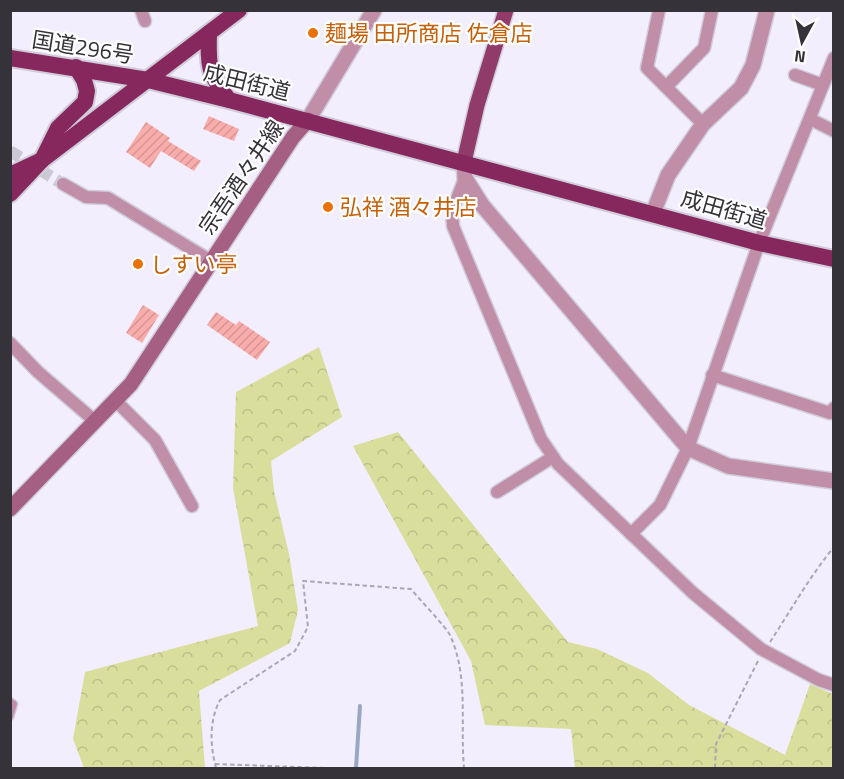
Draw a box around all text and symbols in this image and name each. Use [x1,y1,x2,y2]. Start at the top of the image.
north arrow [772,12,832,72]
place label: 麺場 田所商店 佐倉店 [325,16,533,50]
street label: 国道296号 [29,22,137,72]
marker: 麺場 田所商店 佐倉店 [306,26,320,40]
text: N [793,44,807,70]
street label: 成田街道 [200,55,294,109]
street label: 宗吾酒々井線 [190,113,292,241]
street label: 成田街道 [677,181,771,237]
place label: 弘祥 酒々井店 [340,190,477,224]
marker: 弘祥 酒々井店 [321,200,335,214]
place label: しすい亭 [150,247,238,281]
marker: しすい亭 [131,257,145,271]

